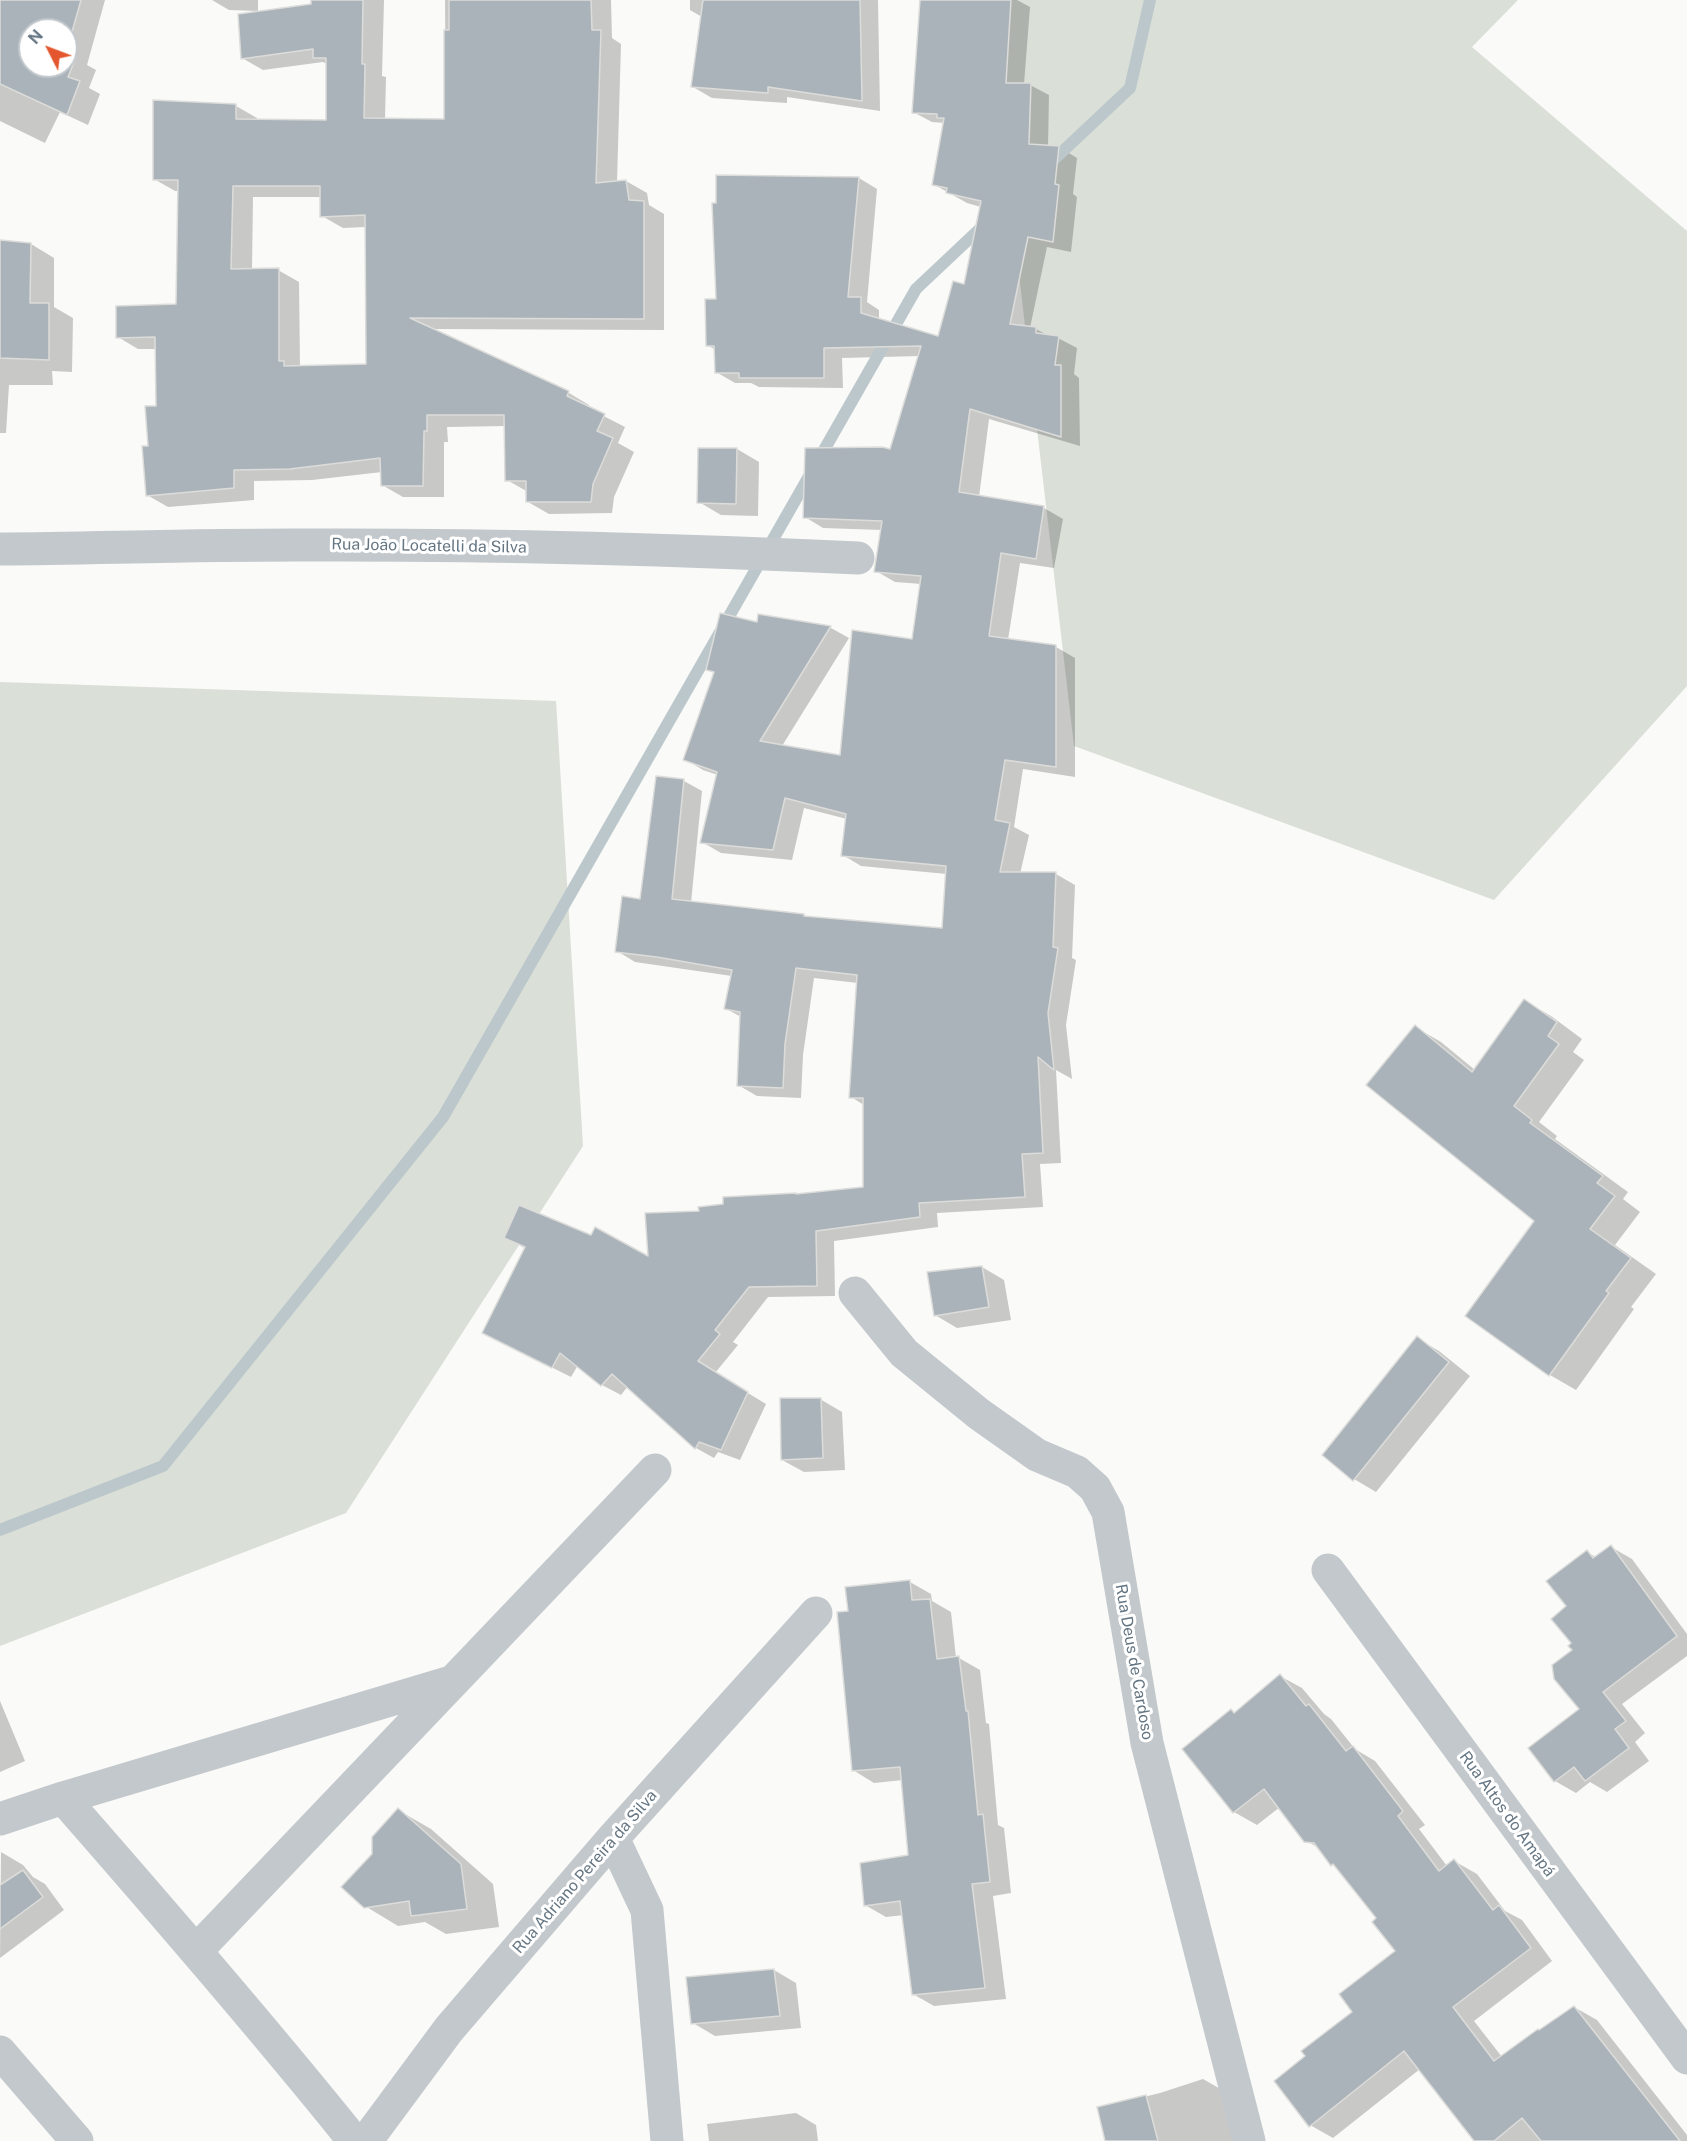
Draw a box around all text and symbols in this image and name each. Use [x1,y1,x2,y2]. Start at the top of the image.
north arrow [18,18,78,78]
text: N [24,26,47,48]
street label: Rua João Locatelli da Silva [331,535,527,557]
street label: Rua Deus de Cardoso [1111,1582,1157,1742]
street label: Rua Altos do Amapá [1455,1748,1559,1880]
street label: Rua Adriano Pereira da Silva [509,1786,661,1958]

